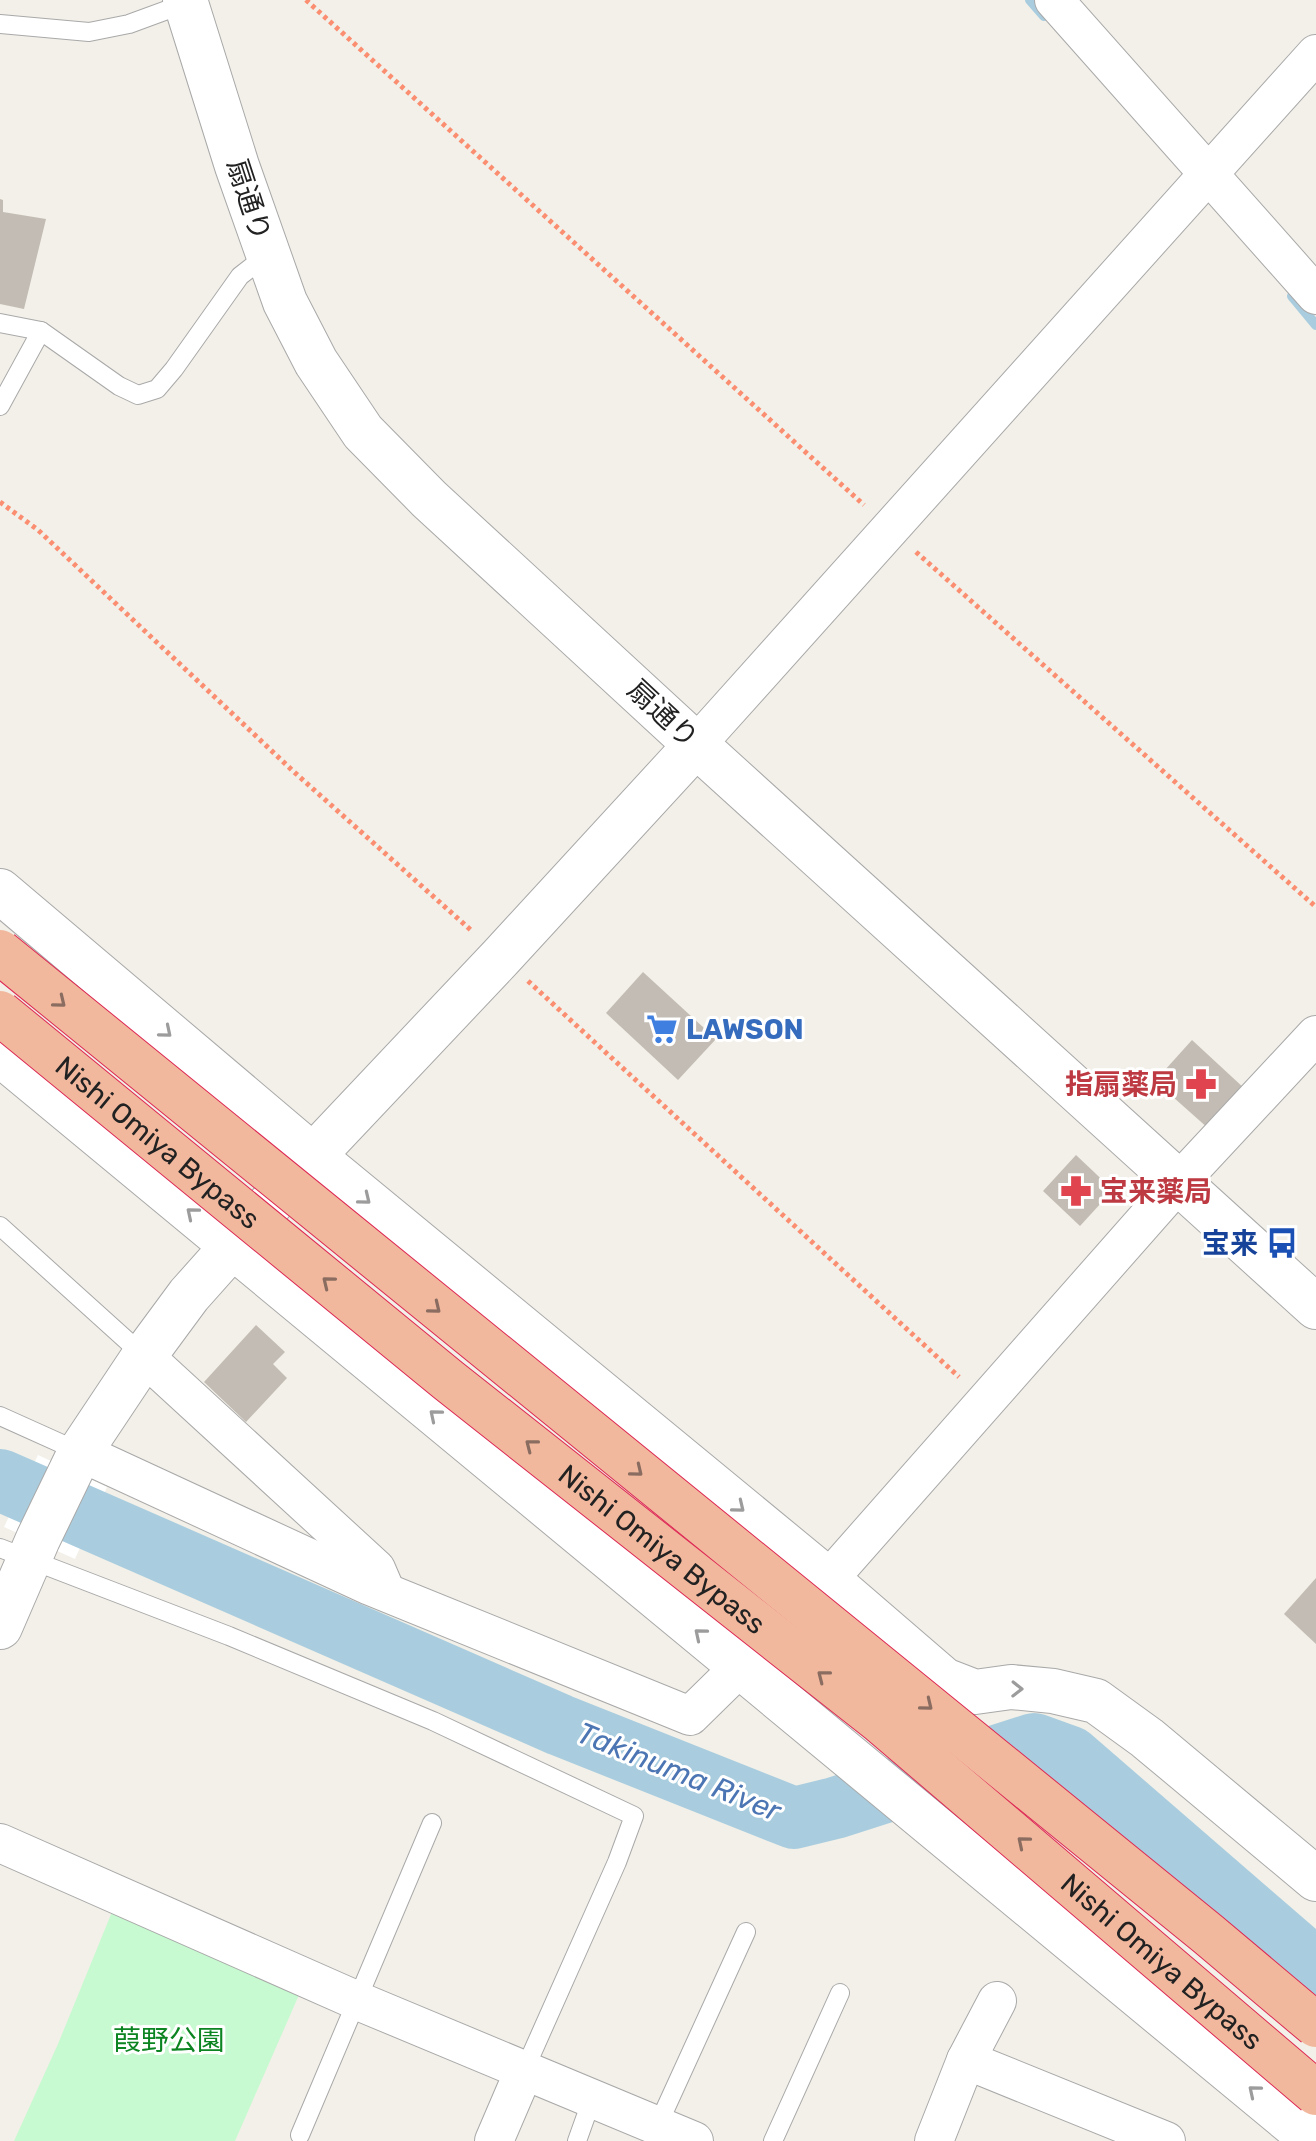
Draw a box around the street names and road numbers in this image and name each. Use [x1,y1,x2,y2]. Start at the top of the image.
street label: 扇通り [220,155,278,245]
street label: 扇通り [621,673,705,755]
street label: Nishi Omiya Bypass [49,1049,267,1236]
street label: Nishi Omiya Bypass [552,1457,772,1641]
street label: Nishi Omiya Bypass [1054,1866,1269,2056]

